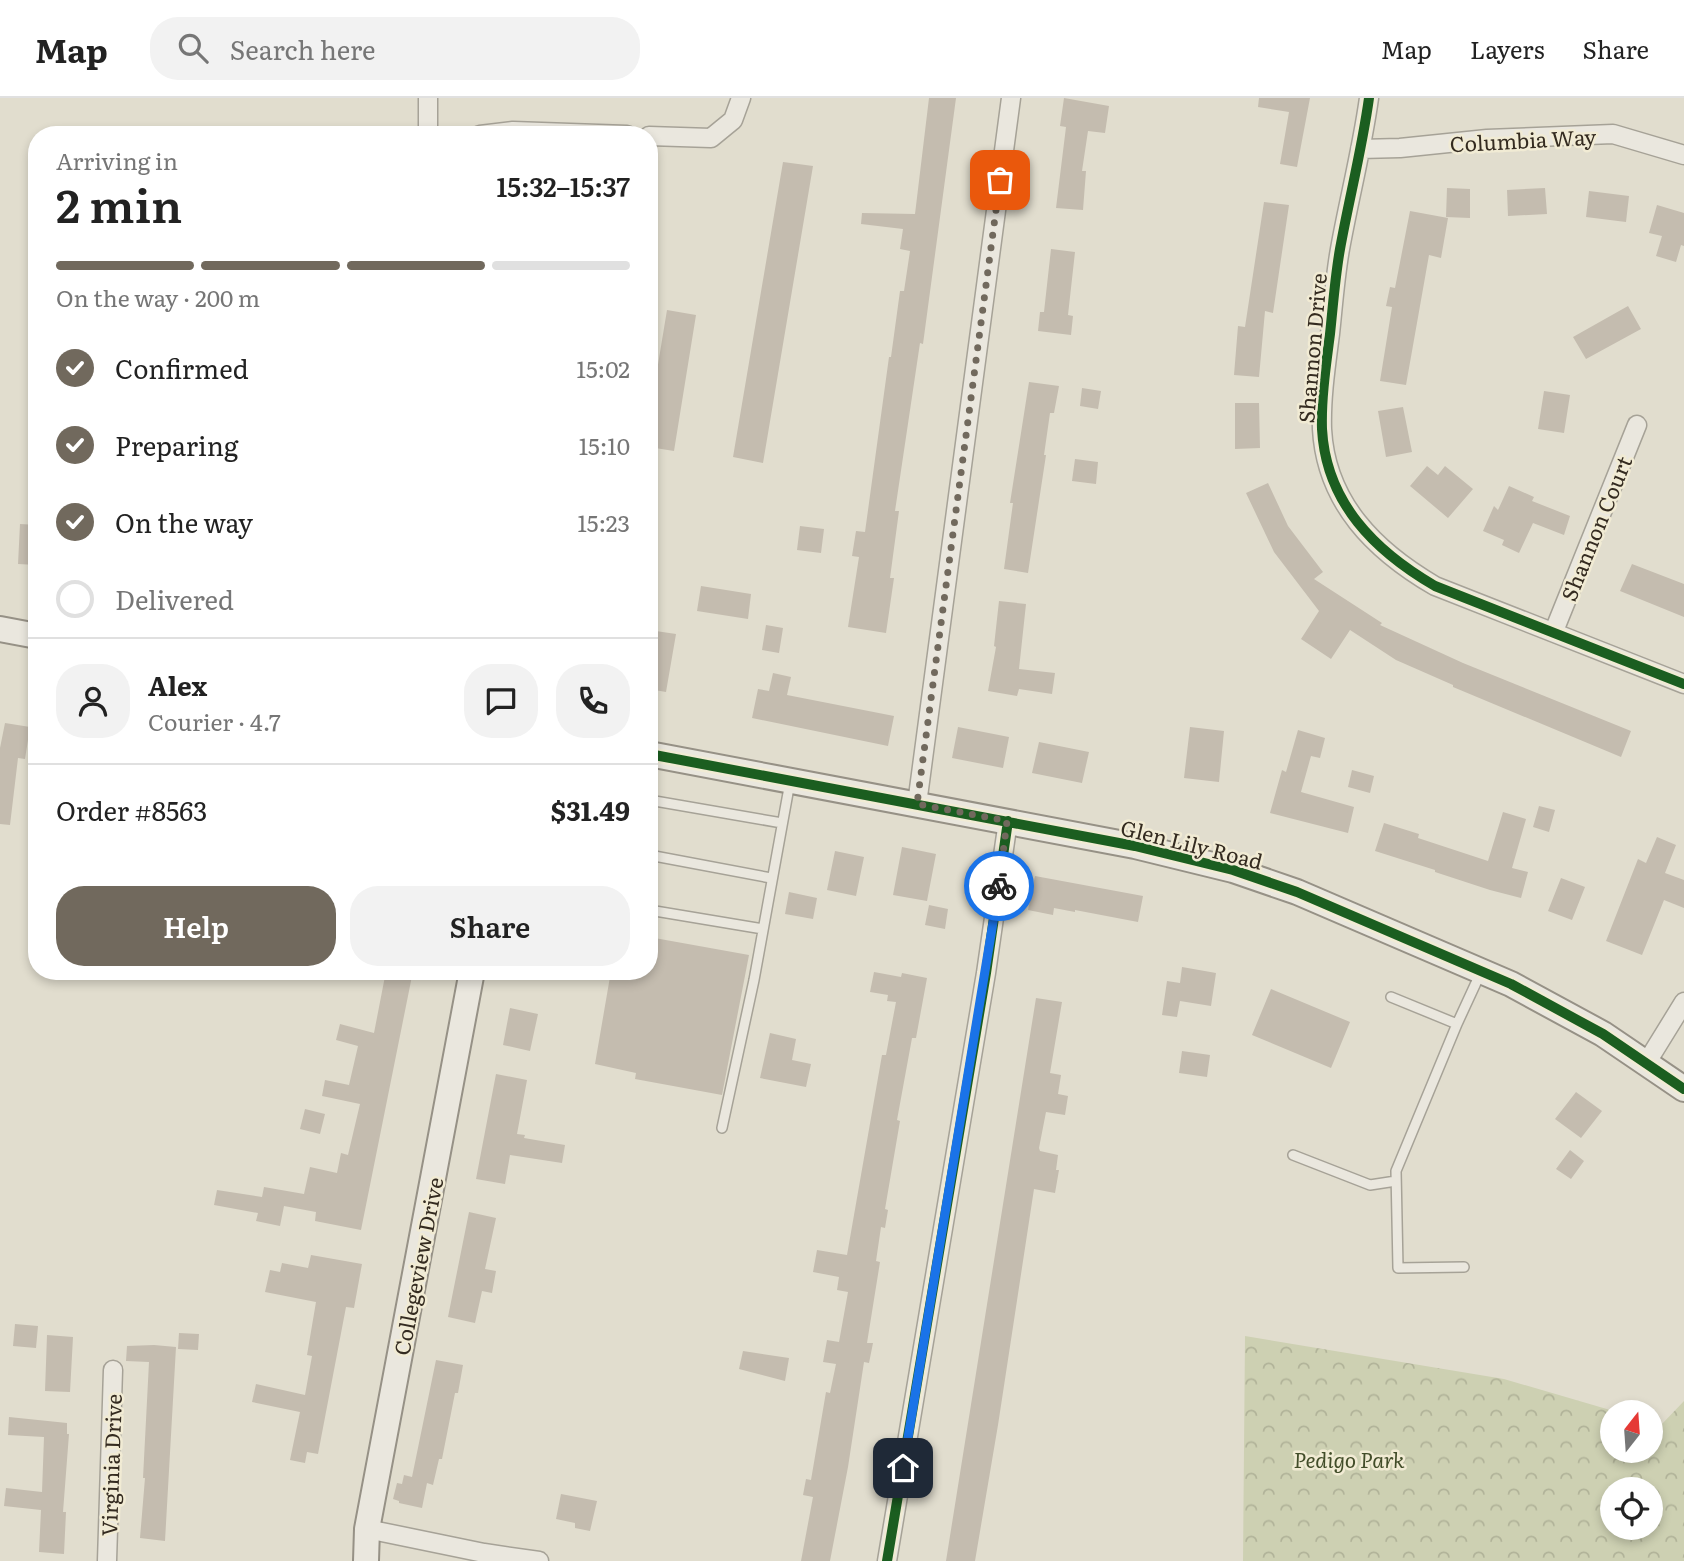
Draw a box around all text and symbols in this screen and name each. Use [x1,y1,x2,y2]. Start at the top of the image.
search box [150,17,640,80]
text: Map [35,24,108,73]
icon: search [174,29,212,67]
text: Search here [230,29,376,68]
text: Map [1381,31,1432,66]
text: Layers [1470,31,1544,66]
text: Share [1582,31,1649,66]
street label: Columbia Way [1449,120,1598,158]
text: Arriving in [56,143,178,177]
pin [970,150,1030,210]
icon: bag [981,161,1019,199]
text: 15:32–15:37 [497,166,630,205]
text: 2 min [56,169,182,237]
street label: Shannon Drive [1289,272,1333,424]
text: On the way · 200 m [56,280,260,314]
text: Confirmed [115,348,249,387]
icon: check [56,349,94,387]
text: 15:02 [577,351,630,385]
text: Preparing [115,425,238,464]
icon: check [56,426,94,464]
text: 15:10 [579,428,630,462]
street label: Shannon Court [1552,450,1638,605]
text: On the way [115,502,253,541]
icon: check [56,503,94,541]
text: 15:23 [577,505,630,539]
text: Delivered [115,579,234,618]
button: person [56,664,130,738]
button: chat [464,664,538,738]
button: phone [556,664,630,738]
text: Alex [148,665,207,704]
text: Courier · 4.7 [148,704,281,738]
text: Order #8563 [56,790,207,829]
text: $31.49 [551,790,630,829]
street label: Glen Lily Road [1118,810,1266,876]
courier [964,851,1034,921]
icon: bike [980,867,1018,905]
button: Help [56,886,336,966]
button: Share [350,886,630,966]
street label: Collegeview Drive [385,1174,449,1358]
street label: Virginia Drive [92,1393,128,1537]
north arrow [1600,1400,1662,1463]
map controls [1600,1400,1663,1540]
pin [873,1438,933,1498]
park label: Pedigo Park [1293,1443,1405,1474]
icon: home [884,1449,922,1487]
button: locate [1600,1477,1663,1540]

